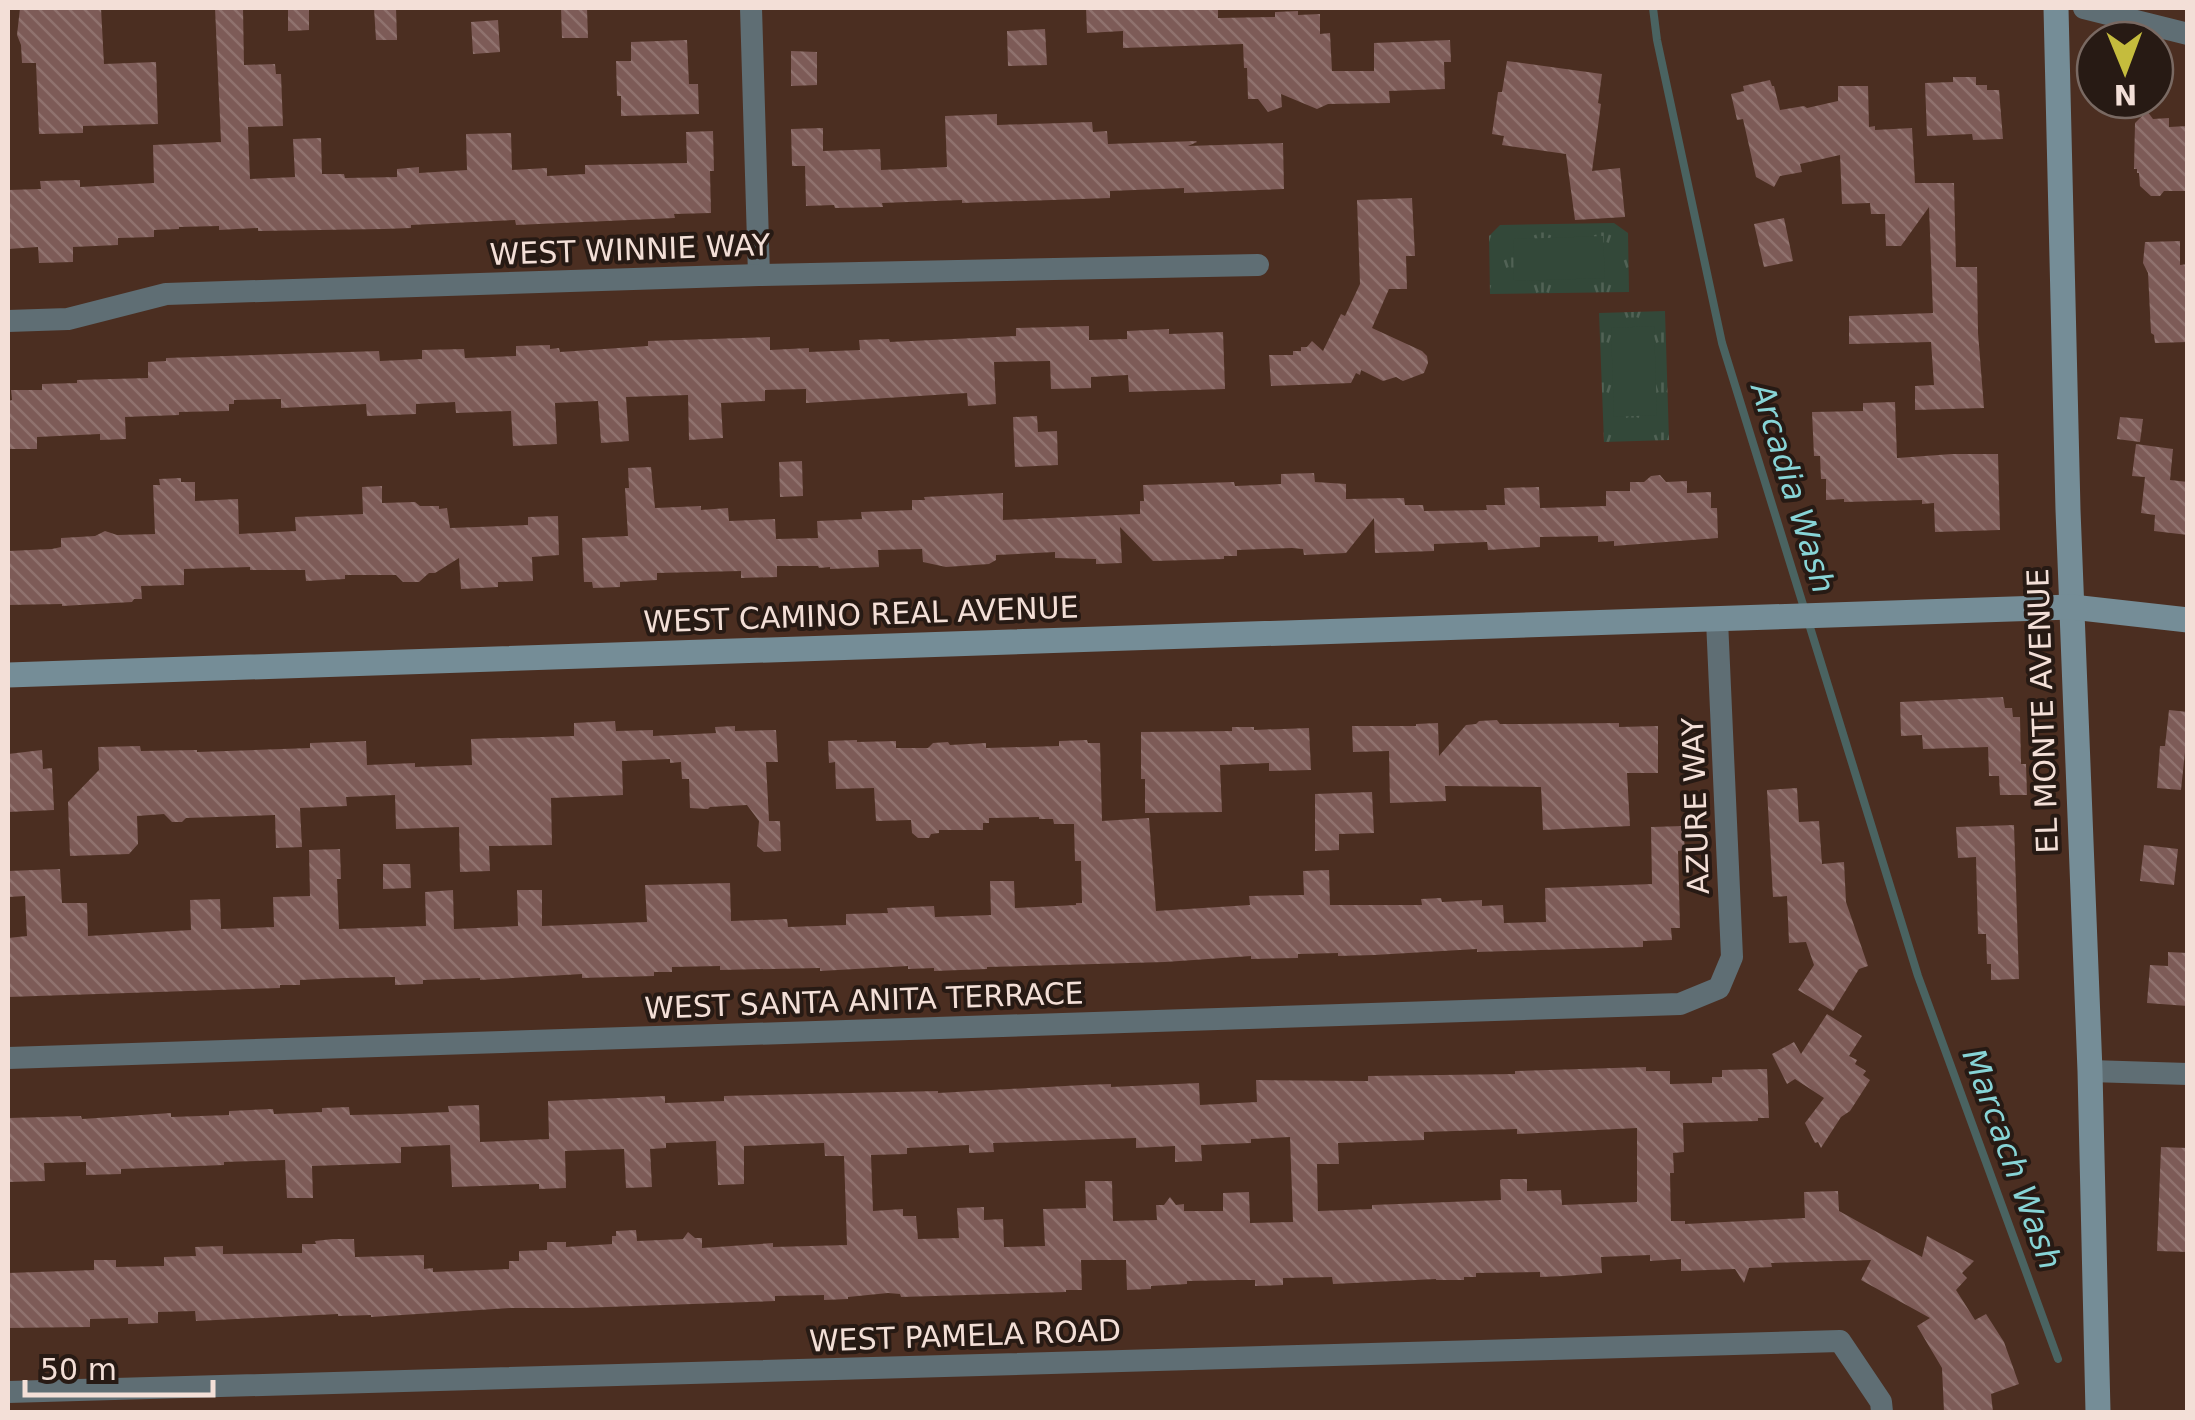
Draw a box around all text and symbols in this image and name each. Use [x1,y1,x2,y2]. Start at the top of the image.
north arrow [2075,20,2175,120]
text: N [2113,78,2137,111]
street label: WEST WINNIE WAY [489,227,772,272]
water label: Arcadia Wash [1742,376,1843,598]
street label: EL MONTE AVENUE [2020,568,2065,854]
street label: WEST CAMINO REAL AVENUE [643,589,1079,640]
street label: AZURE WAY [1675,716,1716,895]
street label: WEST SANTA ANITA TERRACE [644,975,1084,1026]
water label: Marcach Wash [1954,1043,2070,1275]
street label: WEST PAMELA ROAD [808,1313,1122,1358]
scale bar [25,1335,212,1397]
text: 50 m [40,1352,117,1387]

